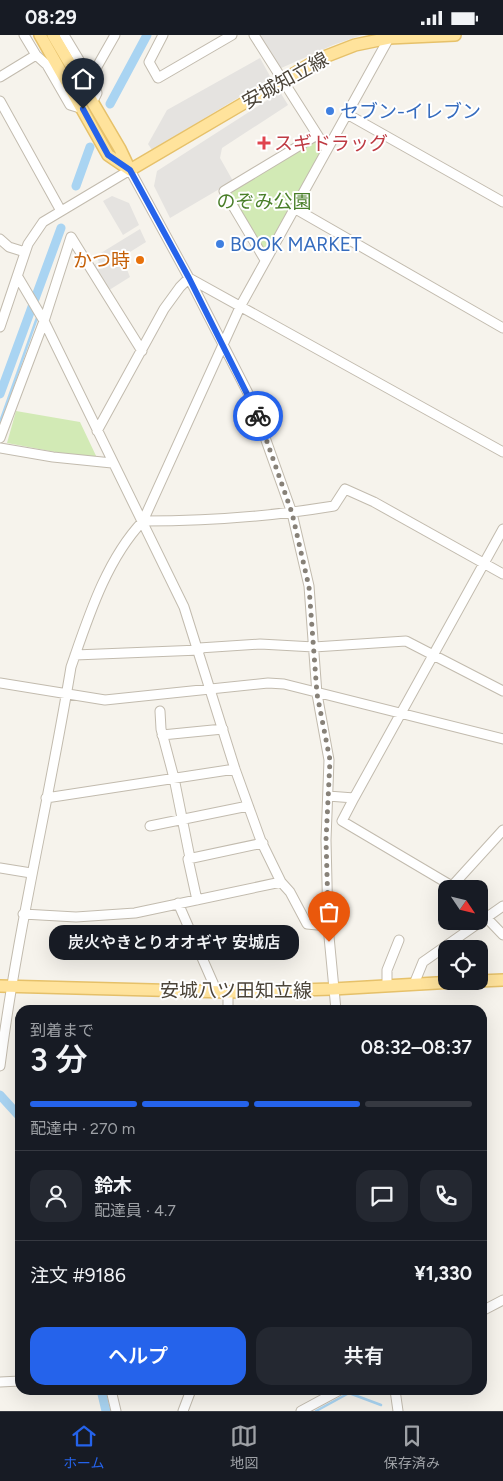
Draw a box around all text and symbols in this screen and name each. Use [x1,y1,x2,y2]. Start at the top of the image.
text: 08:29 [25,6,77,29]
street label: 安城知立線 [238,47,332,114]
pin [62,58,104,109]
icon: home [69,65,97,93]
place label: セブン-イレブン [340,100,481,123]
marker: セブン-イレブン [324,105,336,117]
place label: スギドラッグ [274,132,388,155]
marker: スギドラッグ [258,137,270,149]
park label: のぞみ公園 [216,190,312,213]
place label: BOOK MARKET [230,233,362,256]
marker: BOOK MARKET [214,238,226,250]
place label: かつ時 [73,249,130,272]
marker: かつ時 [134,254,146,266]
courier [233,391,283,441]
icon: bike [244,402,272,430]
north arrow [438,880,488,930]
map controls [438,880,488,990]
pin [308,891,350,942]
icon: bag [315,898,343,926]
callout: 炭火やきとりオオギヤ 安城店 [49,925,299,959]
text: 炭火やきとりオオギヤ 安城店 [68,933,280,952]
button: locate [438,940,488,990]
street label: 安城八ツ田知立線 [160,979,312,1002]
text: 到着まで [30,1021,94,1040]
text: 08:32–08:37 [361,1036,472,1059]
text: 3 分 [30,1041,87,1079]
text: 配達中 · 270 m [30,1119,135,1138]
button: person [30,1170,82,1222]
button: chat [356,1170,408,1222]
button: phone [420,1170,472,1222]
text: 鈴木 [94,1174,132,1197]
text: 配達員 · 4.7 [94,1201,176,1220]
text: ¥1,330 [414,1262,472,1285]
text: 注文 #9186 [30,1264,126,1287]
button: ヘルプ [30,1327,246,1385]
button: 共有 [256,1327,472,1385]
tab: ホーム [63,1422,104,1472]
tab: 地図 [230,1422,258,1472]
tab: 保存済み [384,1422,440,1472]

